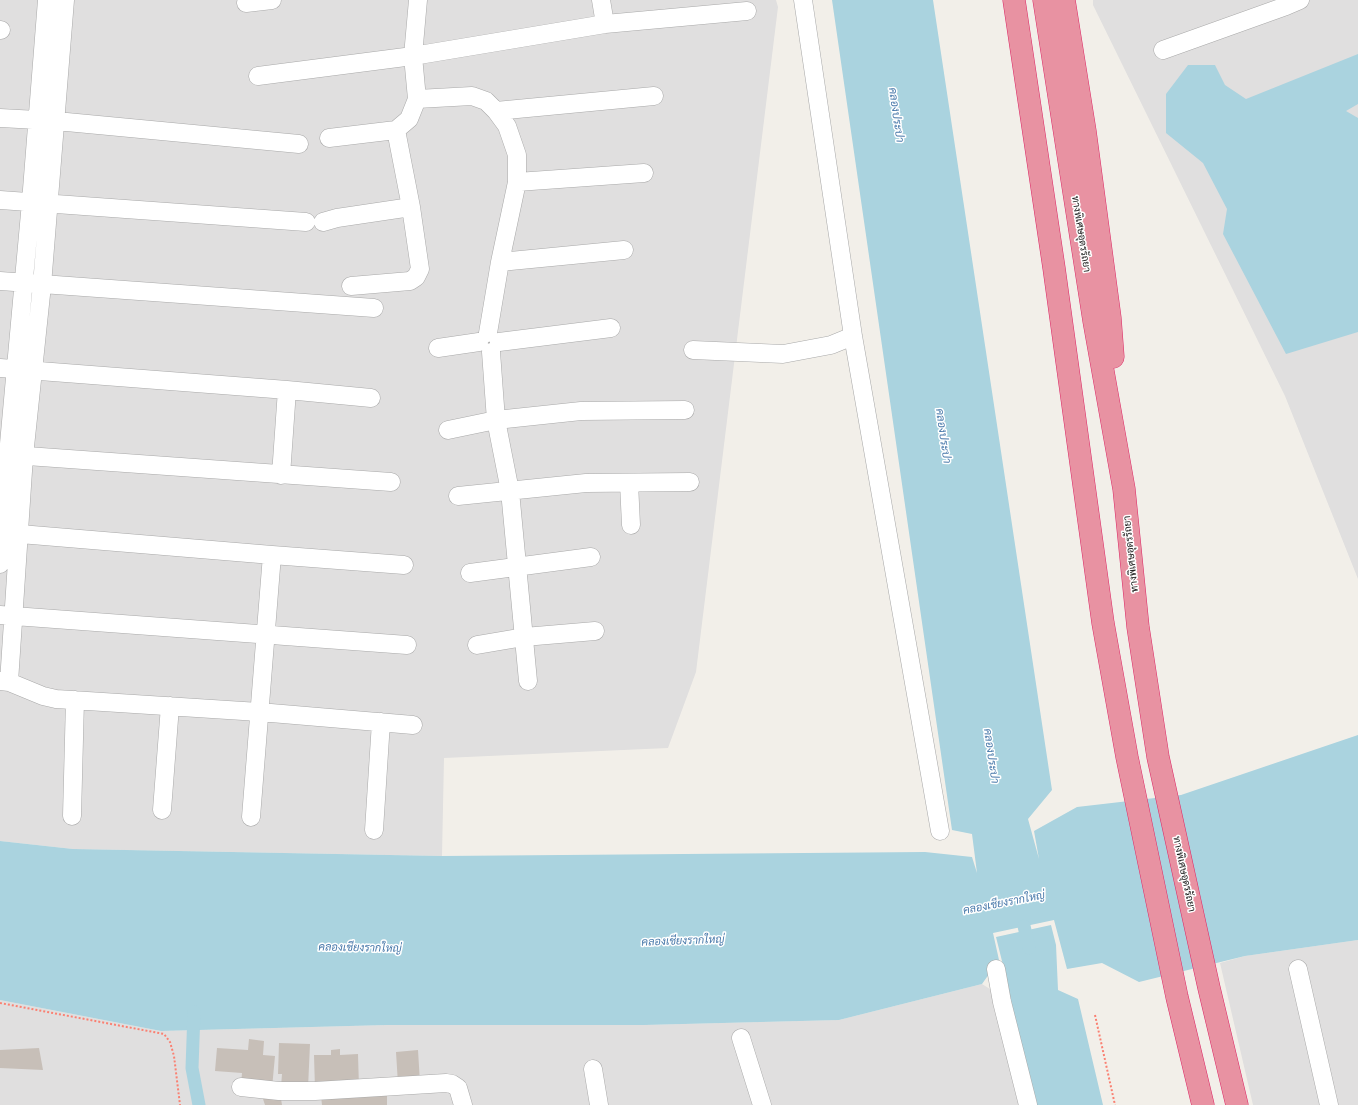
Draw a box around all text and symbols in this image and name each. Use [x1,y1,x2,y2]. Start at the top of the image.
water label: คลองประปา [886,87,906,143]
street label: ทางพิเศษอุดรรัถยา [1069,195,1093,273]
water label: คลองประปา [933,408,953,464]
street label: ทางพิเศษอุดรรัถยา [1121,515,1141,593]
water label: คลองประปา [981,728,1001,784]
street label: ทางพิเศษอุดรรัถยา [1170,835,1198,913]
water label: คลองเชียงรากใหญ่ [962,889,1046,917]
water label: คลองเชียงรากใหญ่ [641,933,725,949]
water label: คลองเชียงรากใหญ่ [318,941,402,955]

